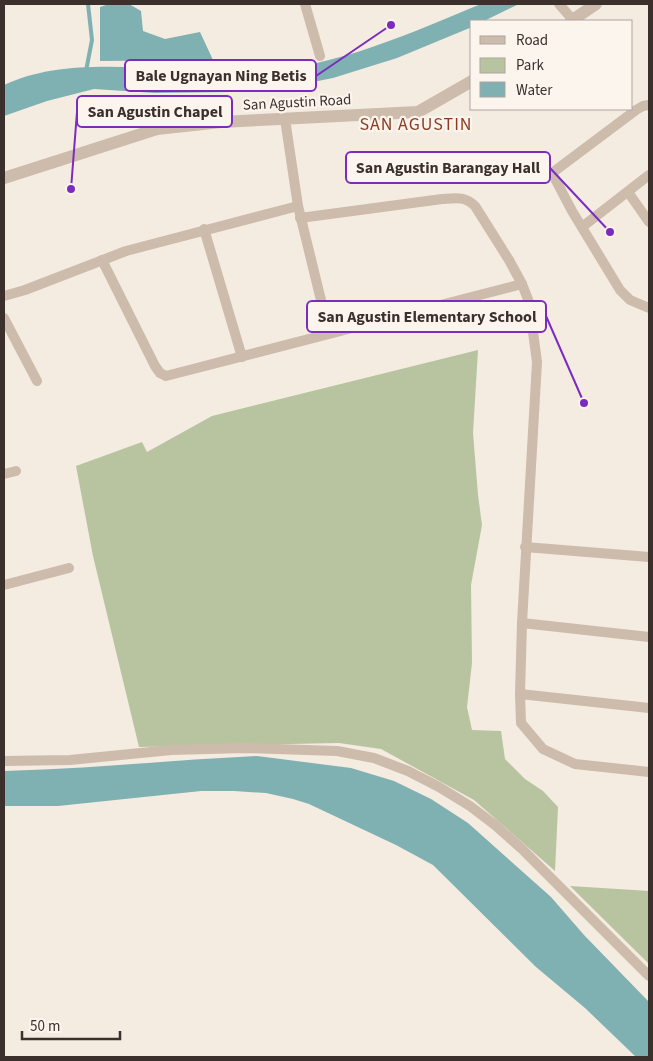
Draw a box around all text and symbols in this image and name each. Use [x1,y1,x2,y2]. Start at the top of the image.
legend [470,20,633,110]
text: Road [516,30,548,51]
text: Park [516,55,545,76]
callout: Bale Ugnayan Ning Betis [125,60,316,91]
text: Bale Ugnayan Ning Betis [136,65,306,87]
text: Water [516,80,553,101]
street label: San Agustin Road [242,89,352,116]
callout: San Agustin Chapel [77,96,232,127]
text: San Agustin Chapel [87,101,223,123]
district label: SAN AGUSTIN [359,112,473,137]
callout: San Agustin Barangay Hall [346,152,550,183]
text: San Agustin Barangay Hall [356,157,541,179]
callout: San Agustin Elementary School [307,301,546,332]
text: San Agustin Elementary School [317,306,537,328]
scale bar [22,1008,120,1040]
text: 50 m [30,1016,60,1037]

